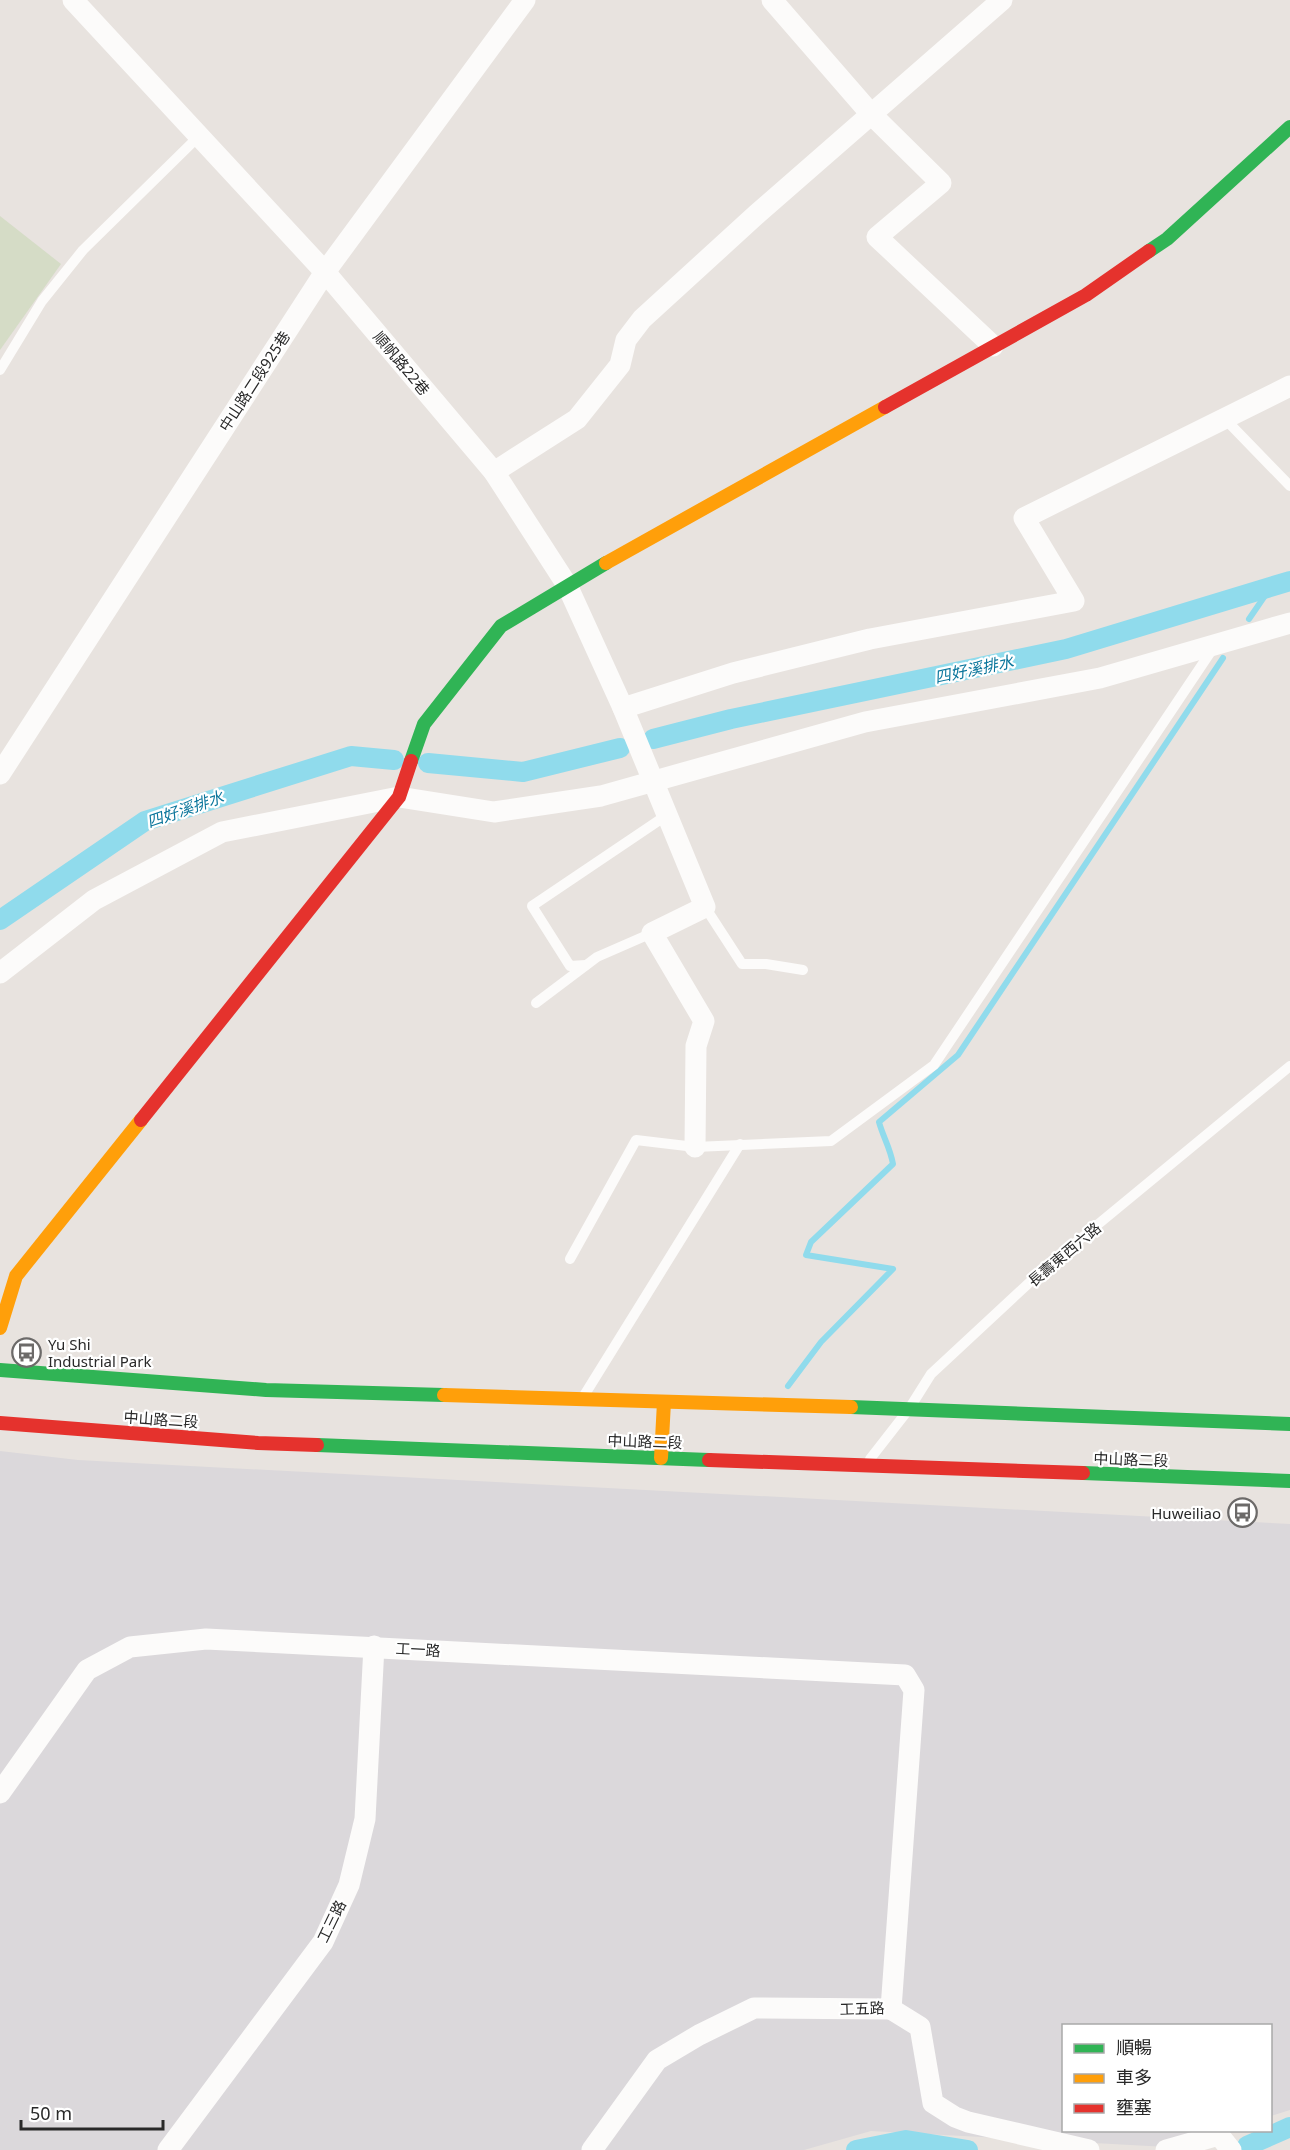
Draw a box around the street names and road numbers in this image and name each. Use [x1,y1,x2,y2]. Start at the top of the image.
street label: 中山路二段925巷 [214,327,294,435]
street label: 順帆路22巷 [370,327,434,399]
street label: 長壽東西六路 [1023,1217,1105,1291]
street label: 中山路二段 [123,1406,199,1432]
street label: 中山路二段 [607,1430,683,1452]
street label: 中山路二段 [1093,1448,1169,1470]
street label: 工一路 [395,1638,441,1660]
street label: 工三路 [312,1896,350,1946]
street label: 工五路 [839,1997,885,2019]

